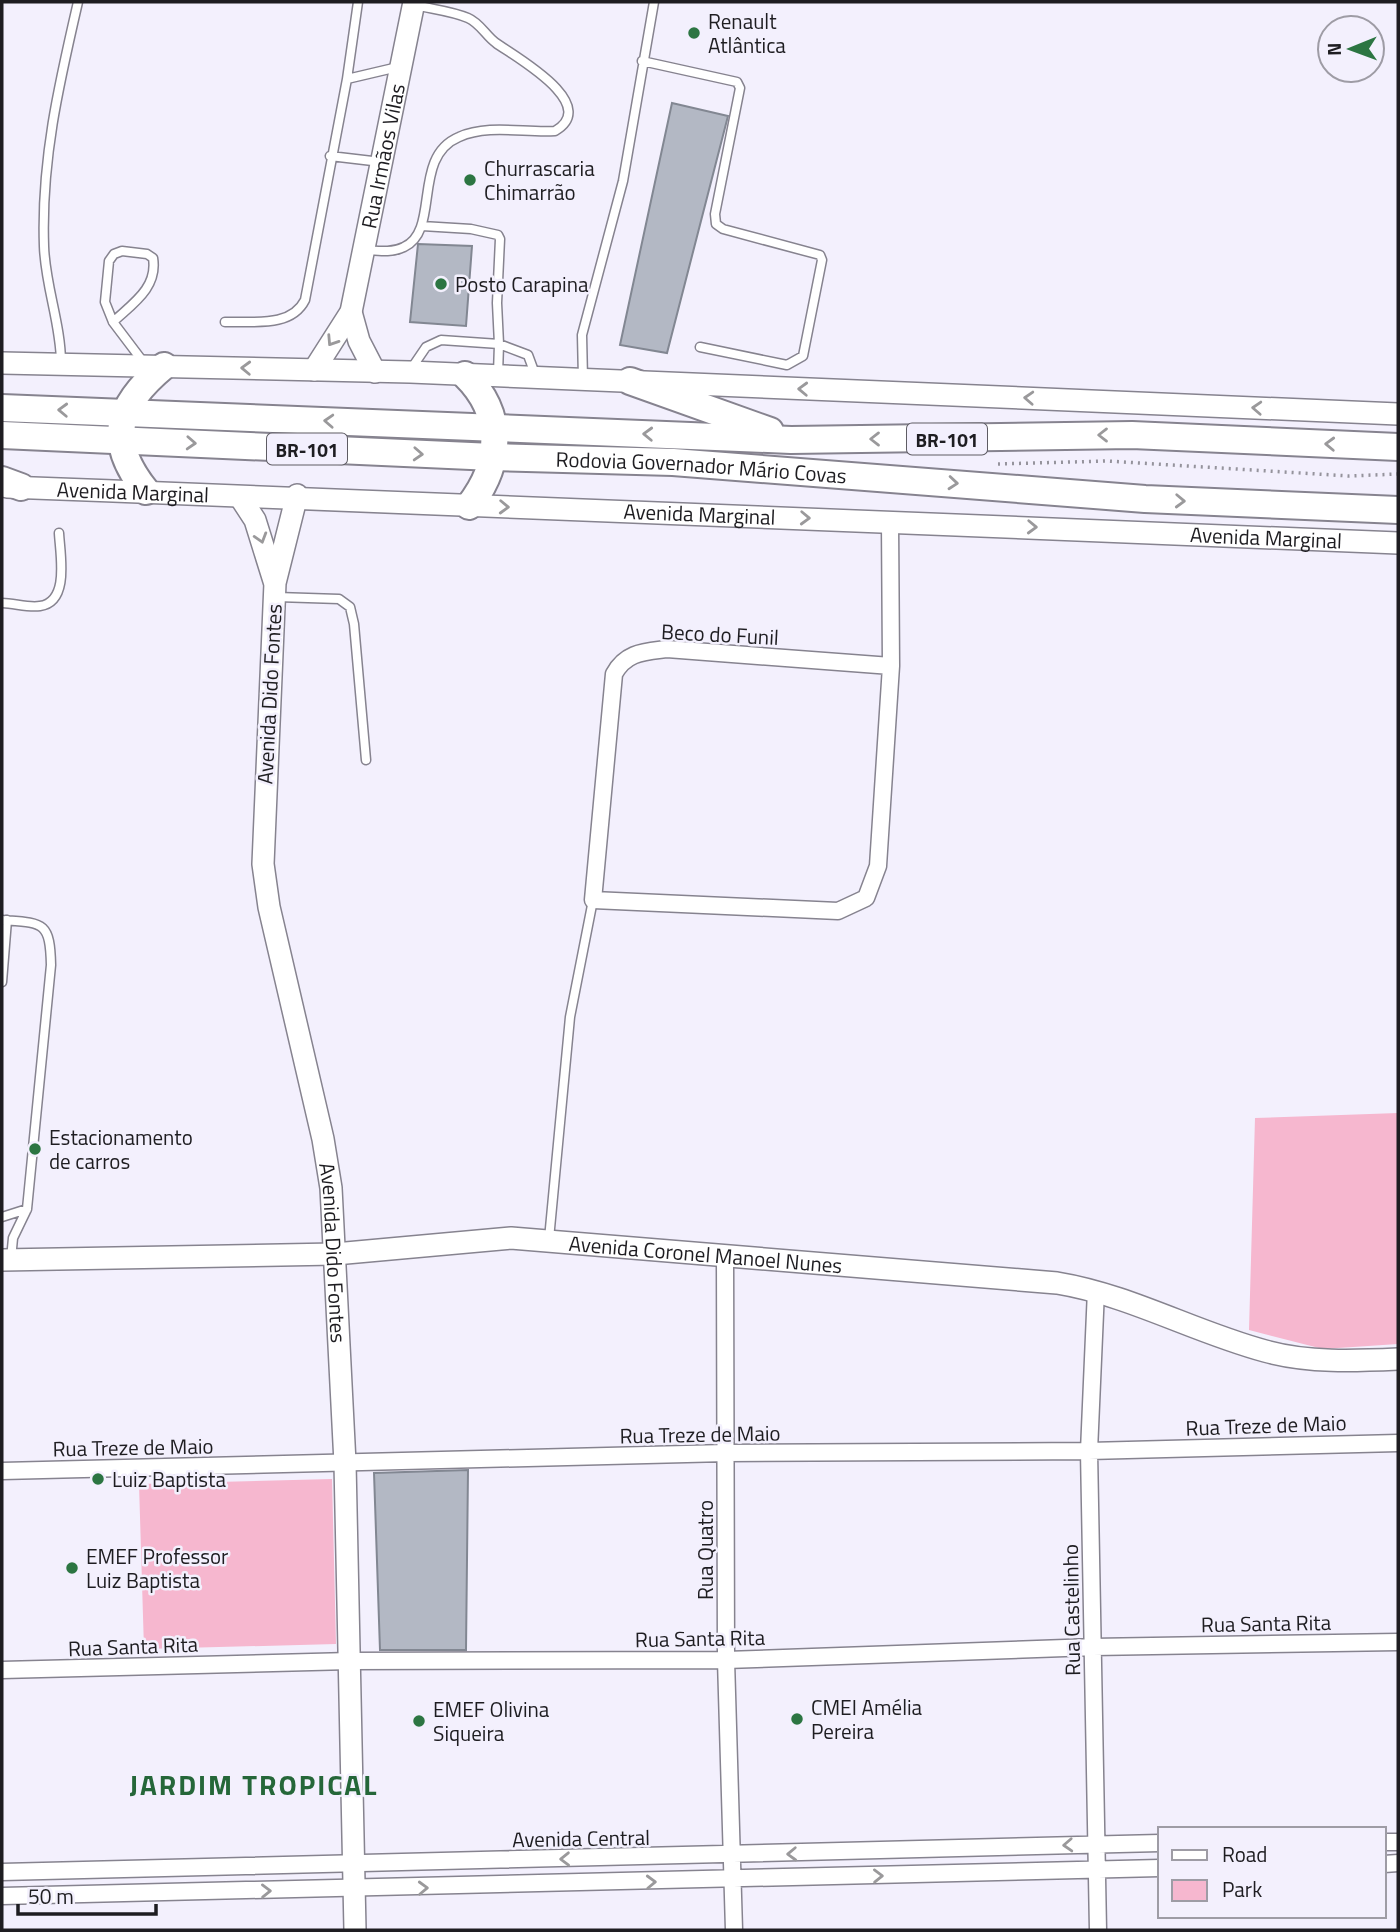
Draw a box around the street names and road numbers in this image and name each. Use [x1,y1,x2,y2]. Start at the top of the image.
street label: Rua Irmãos Vilas [352,81,413,231]
road number: BR-101 [907,424,987,454]
road number: BR-101 [267,433,347,464]
street label: Rodovia Governador Mário Covas [555,443,848,492]
street label: Avenida Marginal [56,473,210,511]
street label: Avenida Marginal [623,495,776,533]
street label: Avenida Marginal [1189,518,1343,557]
street label: Avenida Dido Fontes [248,603,290,785]
street label: Beco do Funil [660,615,780,653]
street label: Avenida Dido Fontes [311,1160,355,1344]
street label: Avenida Coronel Manoel Nunes [568,1227,844,1281]
street label: Rua Treze de Maio [1185,1406,1347,1444]
street label: Rua Treze de Maio [619,1417,781,1451]
street label: Rua Treze de Maio [52,1430,214,1464]
street label: Rua Quatro [689,1500,721,1600]
street label: Rua Castelinho [1054,1544,1088,1676]
street label: Rua Santa Rita [1201,1606,1332,1640]
street label: Rua Santa Rita [635,1621,766,1655]
street label: Rua Santa Rita [67,1628,199,1664]
street label: Avenida Central [512,1821,650,1855]

